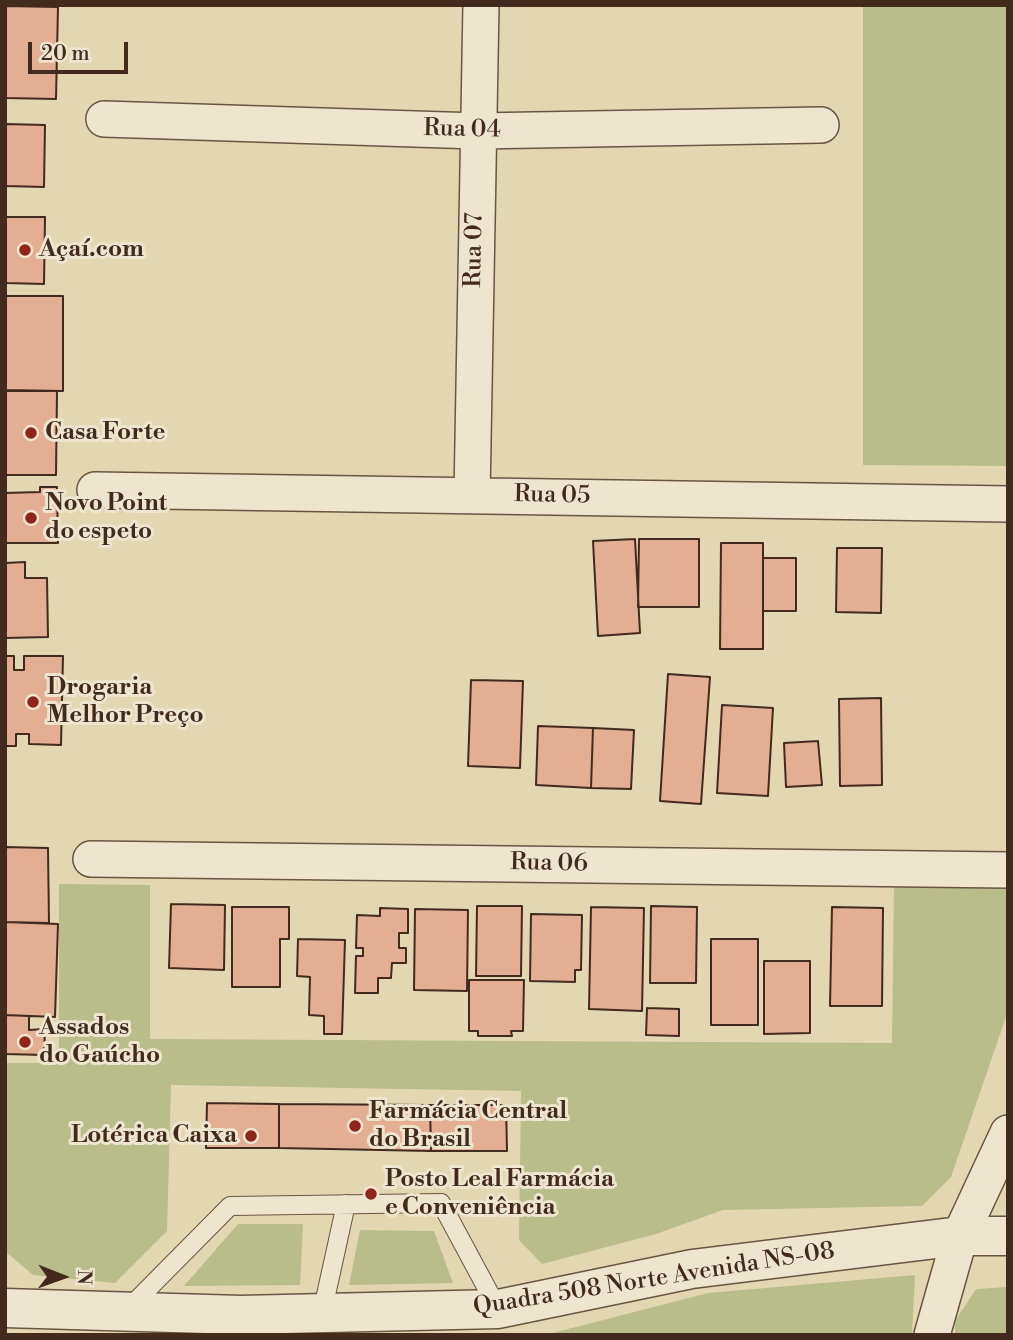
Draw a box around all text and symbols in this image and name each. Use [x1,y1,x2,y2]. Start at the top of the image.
scale bar [32,28,131,72]
text: 20 m [41,41,90,67]
street label: Rua 04 [423,115,501,145]
street label: Rua 07 [460,212,490,288]
place label: Açaí.com [39,236,144,264]
marker: Açaí.com [17,242,33,258]
place label: Casa Forte [45,419,165,447]
marker: Casa Forte [23,425,39,441]
street label: Rua 05 [514,481,590,511]
place label: Novo Point do espeto [45,490,167,546]
marker: Novo Point do espeto [23,510,39,526]
place label: Drogaria Melhor Preço [47,674,204,730]
marker: Drogaria Melhor Preço [25,694,41,710]
street label: Rua 06 [510,849,588,879]
place label: Assados do Gaúcho [39,1014,160,1070]
marker: Assados do Gaúcho [17,1034,33,1050]
place label: Farmácia Central do Brasil [369,1098,567,1154]
marker: Farmácia Central do Brasil [347,1118,363,1134]
place label: Lotérica Caixa [71,1122,237,1150]
marker: Lotérica Caixa [243,1128,259,1144]
place label: Posto Leal Farmácia e Conveniência [385,1166,614,1222]
marker: Posto Leal Farmácia e Conveniência [363,1186,379,1202]
street label: Quadra 508 Norte Avenida NS-08 [471,1237,837,1323]
north arrow [28,1242,98,1312]
text: N [72,1270,96,1285]

